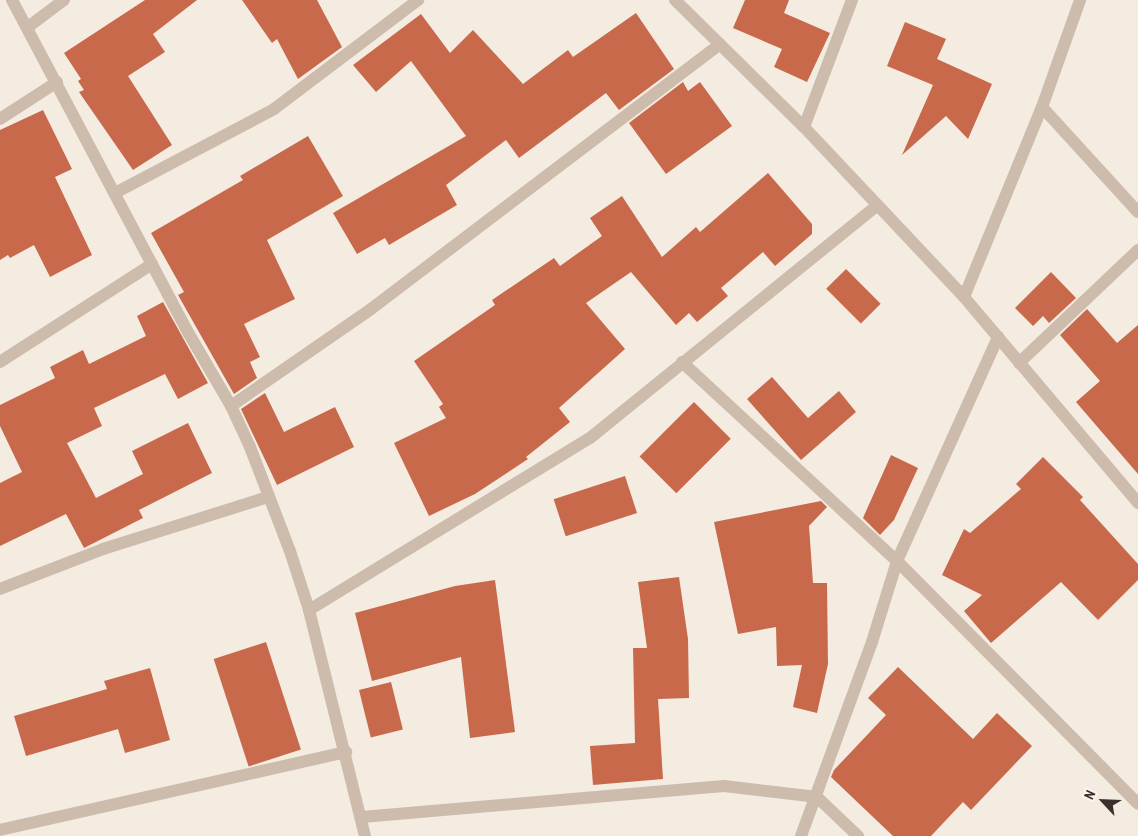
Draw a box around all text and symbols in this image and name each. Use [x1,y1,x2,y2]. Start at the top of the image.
north arrow [1078,776,1128,826]
text: N [1079,787,1099,802]

